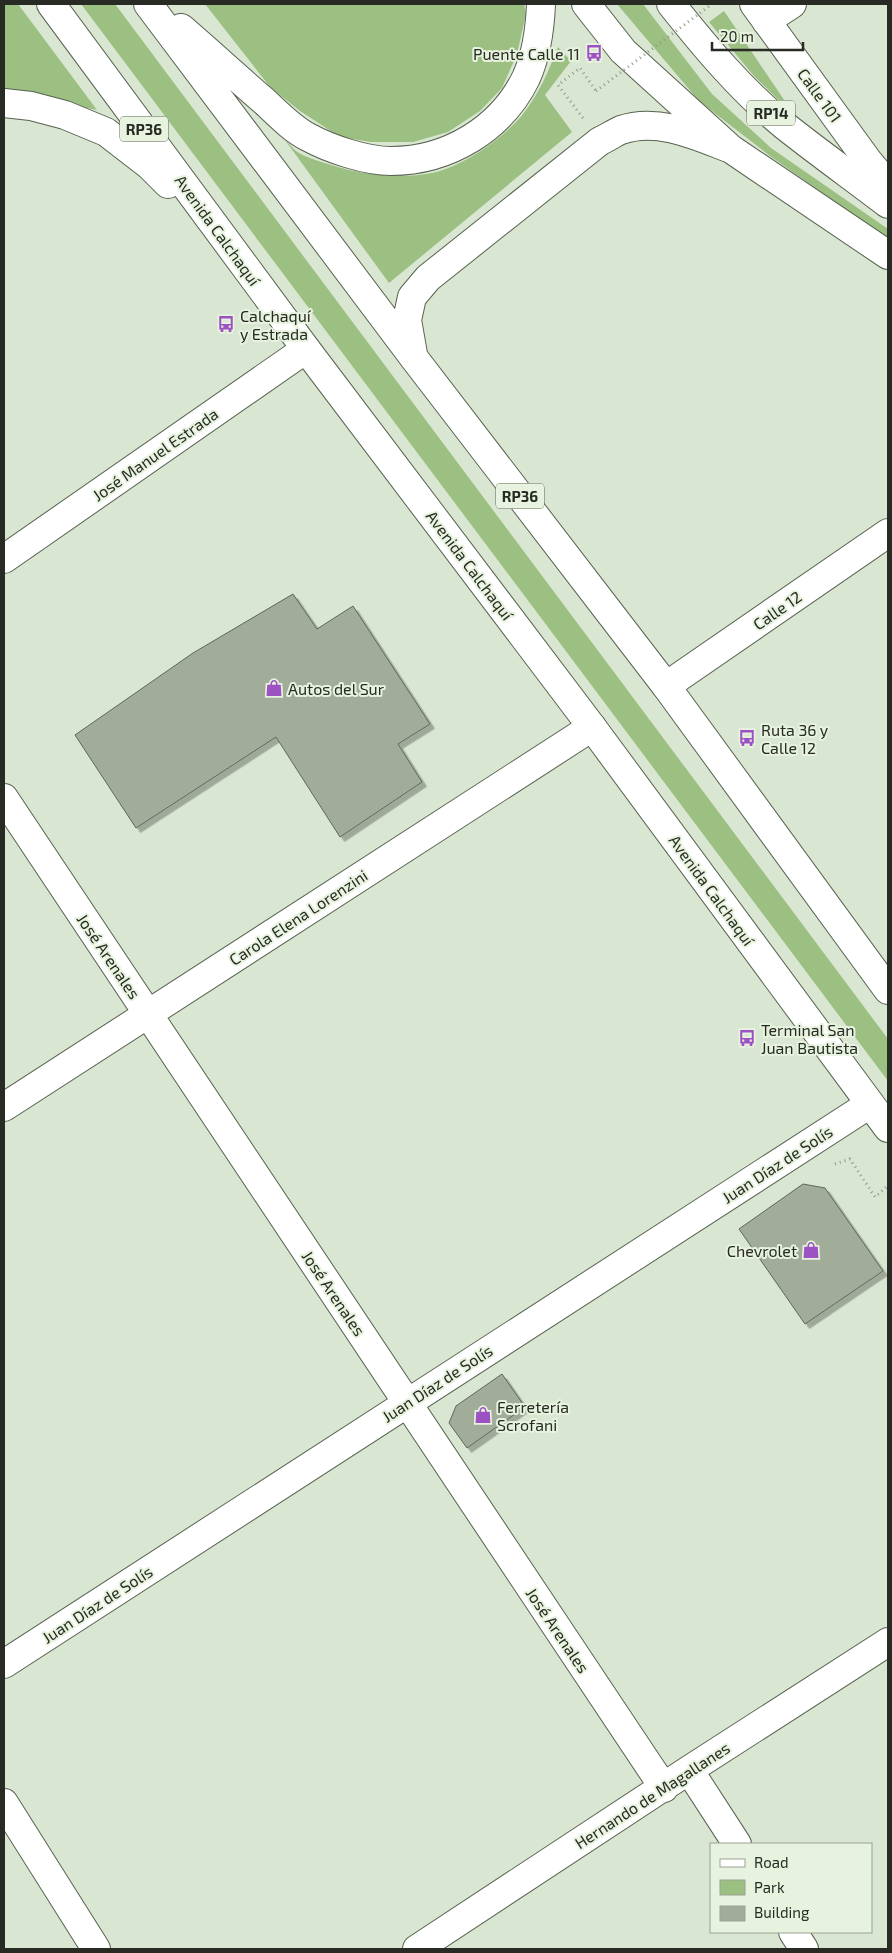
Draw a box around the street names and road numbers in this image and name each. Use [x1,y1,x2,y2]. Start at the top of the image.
street label: Calle 101 [794,64,846,126]
road number: RP14 [747,100,795,126]
road number: RP36 [120,116,168,142]
street label: Avenida Calchaquí [171,171,265,290]
street label: José Manuel Estrada [89,404,221,504]
road number: RP36 [496,484,544,508]
street label: Avenida Calchaquí [423,506,518,624]
street label: Calle 12 [749,586,805,634]
street label: Avenida Calchaquí [665,831,759,950]
street label: Carola Elena Lorenzini [225,865,371,969]
street label: José Arenales [74,910,144,1002]
street label: Juan Díaz de Solís [718,1121,836,1207]
street label: José Arenales [299,1247,369,1339]
street label: Juan Díaz de Solís [378,1340,496,1426]
street label: Juan Díaz de Solís [38,1561,156,1647]
street label: José Arenales [523,1584,593,1676]
street label: Hernando de Magallanes [571,1738,733,1852]

